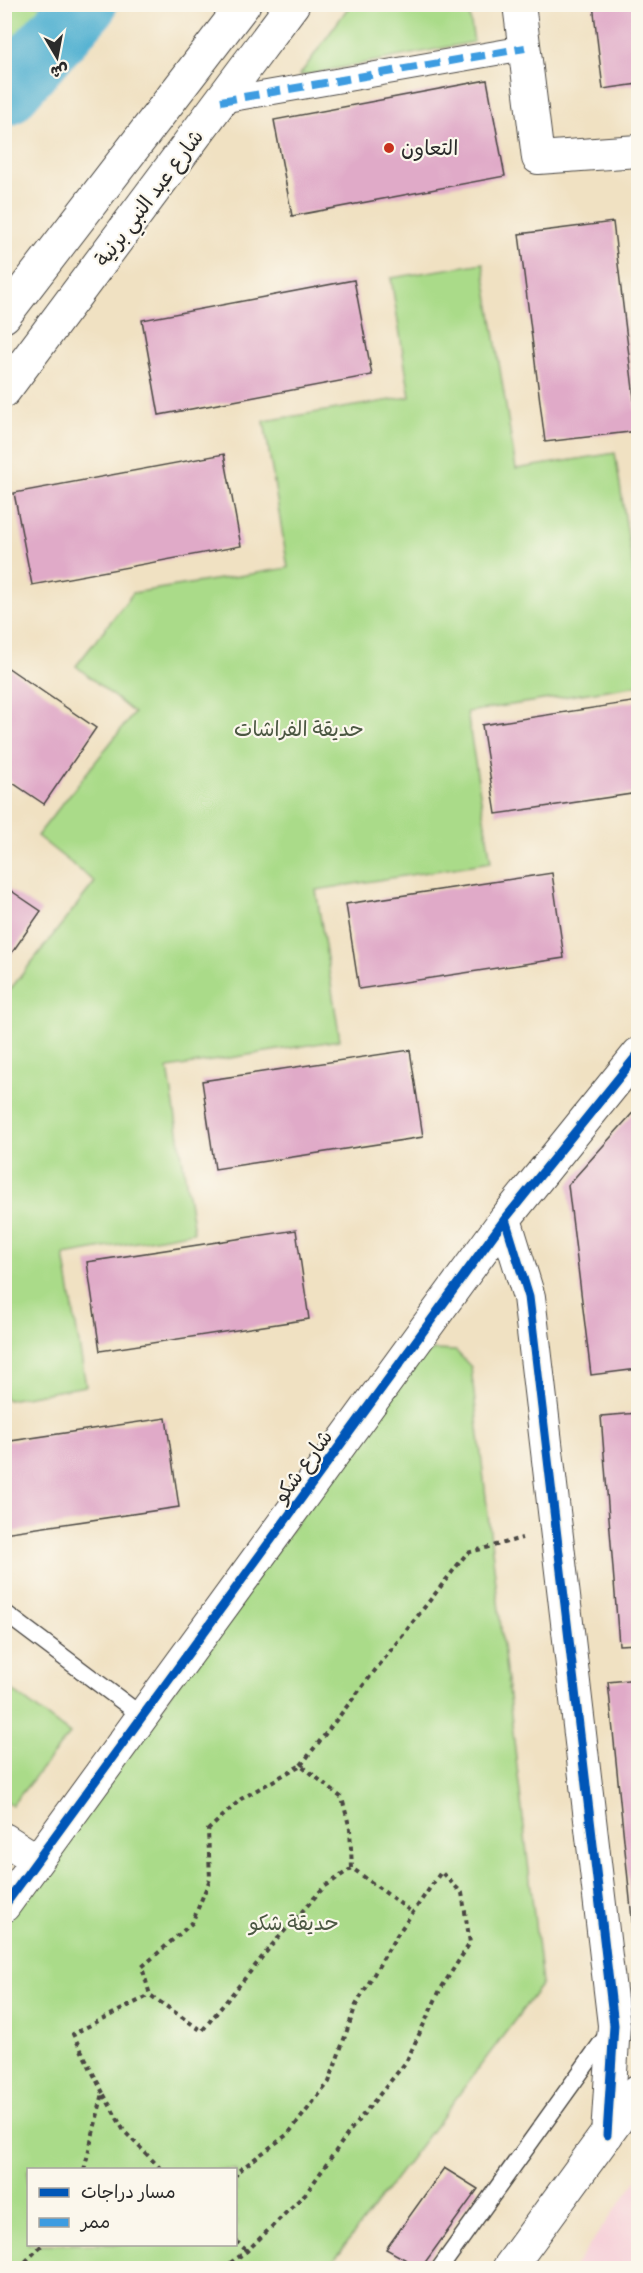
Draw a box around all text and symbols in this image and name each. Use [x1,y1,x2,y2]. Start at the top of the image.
north arrow [27,27,87,87]
text: ش [49,56,70,82]
street label: شارع عبد النبي برنية [90,125,214,275]
place label: التعاون [401,136,458,166]
marker: التعاون [382,141,396,155]
park label: حديقة الفراشات [234,717,364,747]
street label: شارع شكو [268,1425,342,1512]
park label: حديقة شكو [247,1911,339,1941]
legend [27,2168,237,2246]
text: مسار دراجات [81,2182,176,2207]
text: ممر [79,2212,110,2237]

